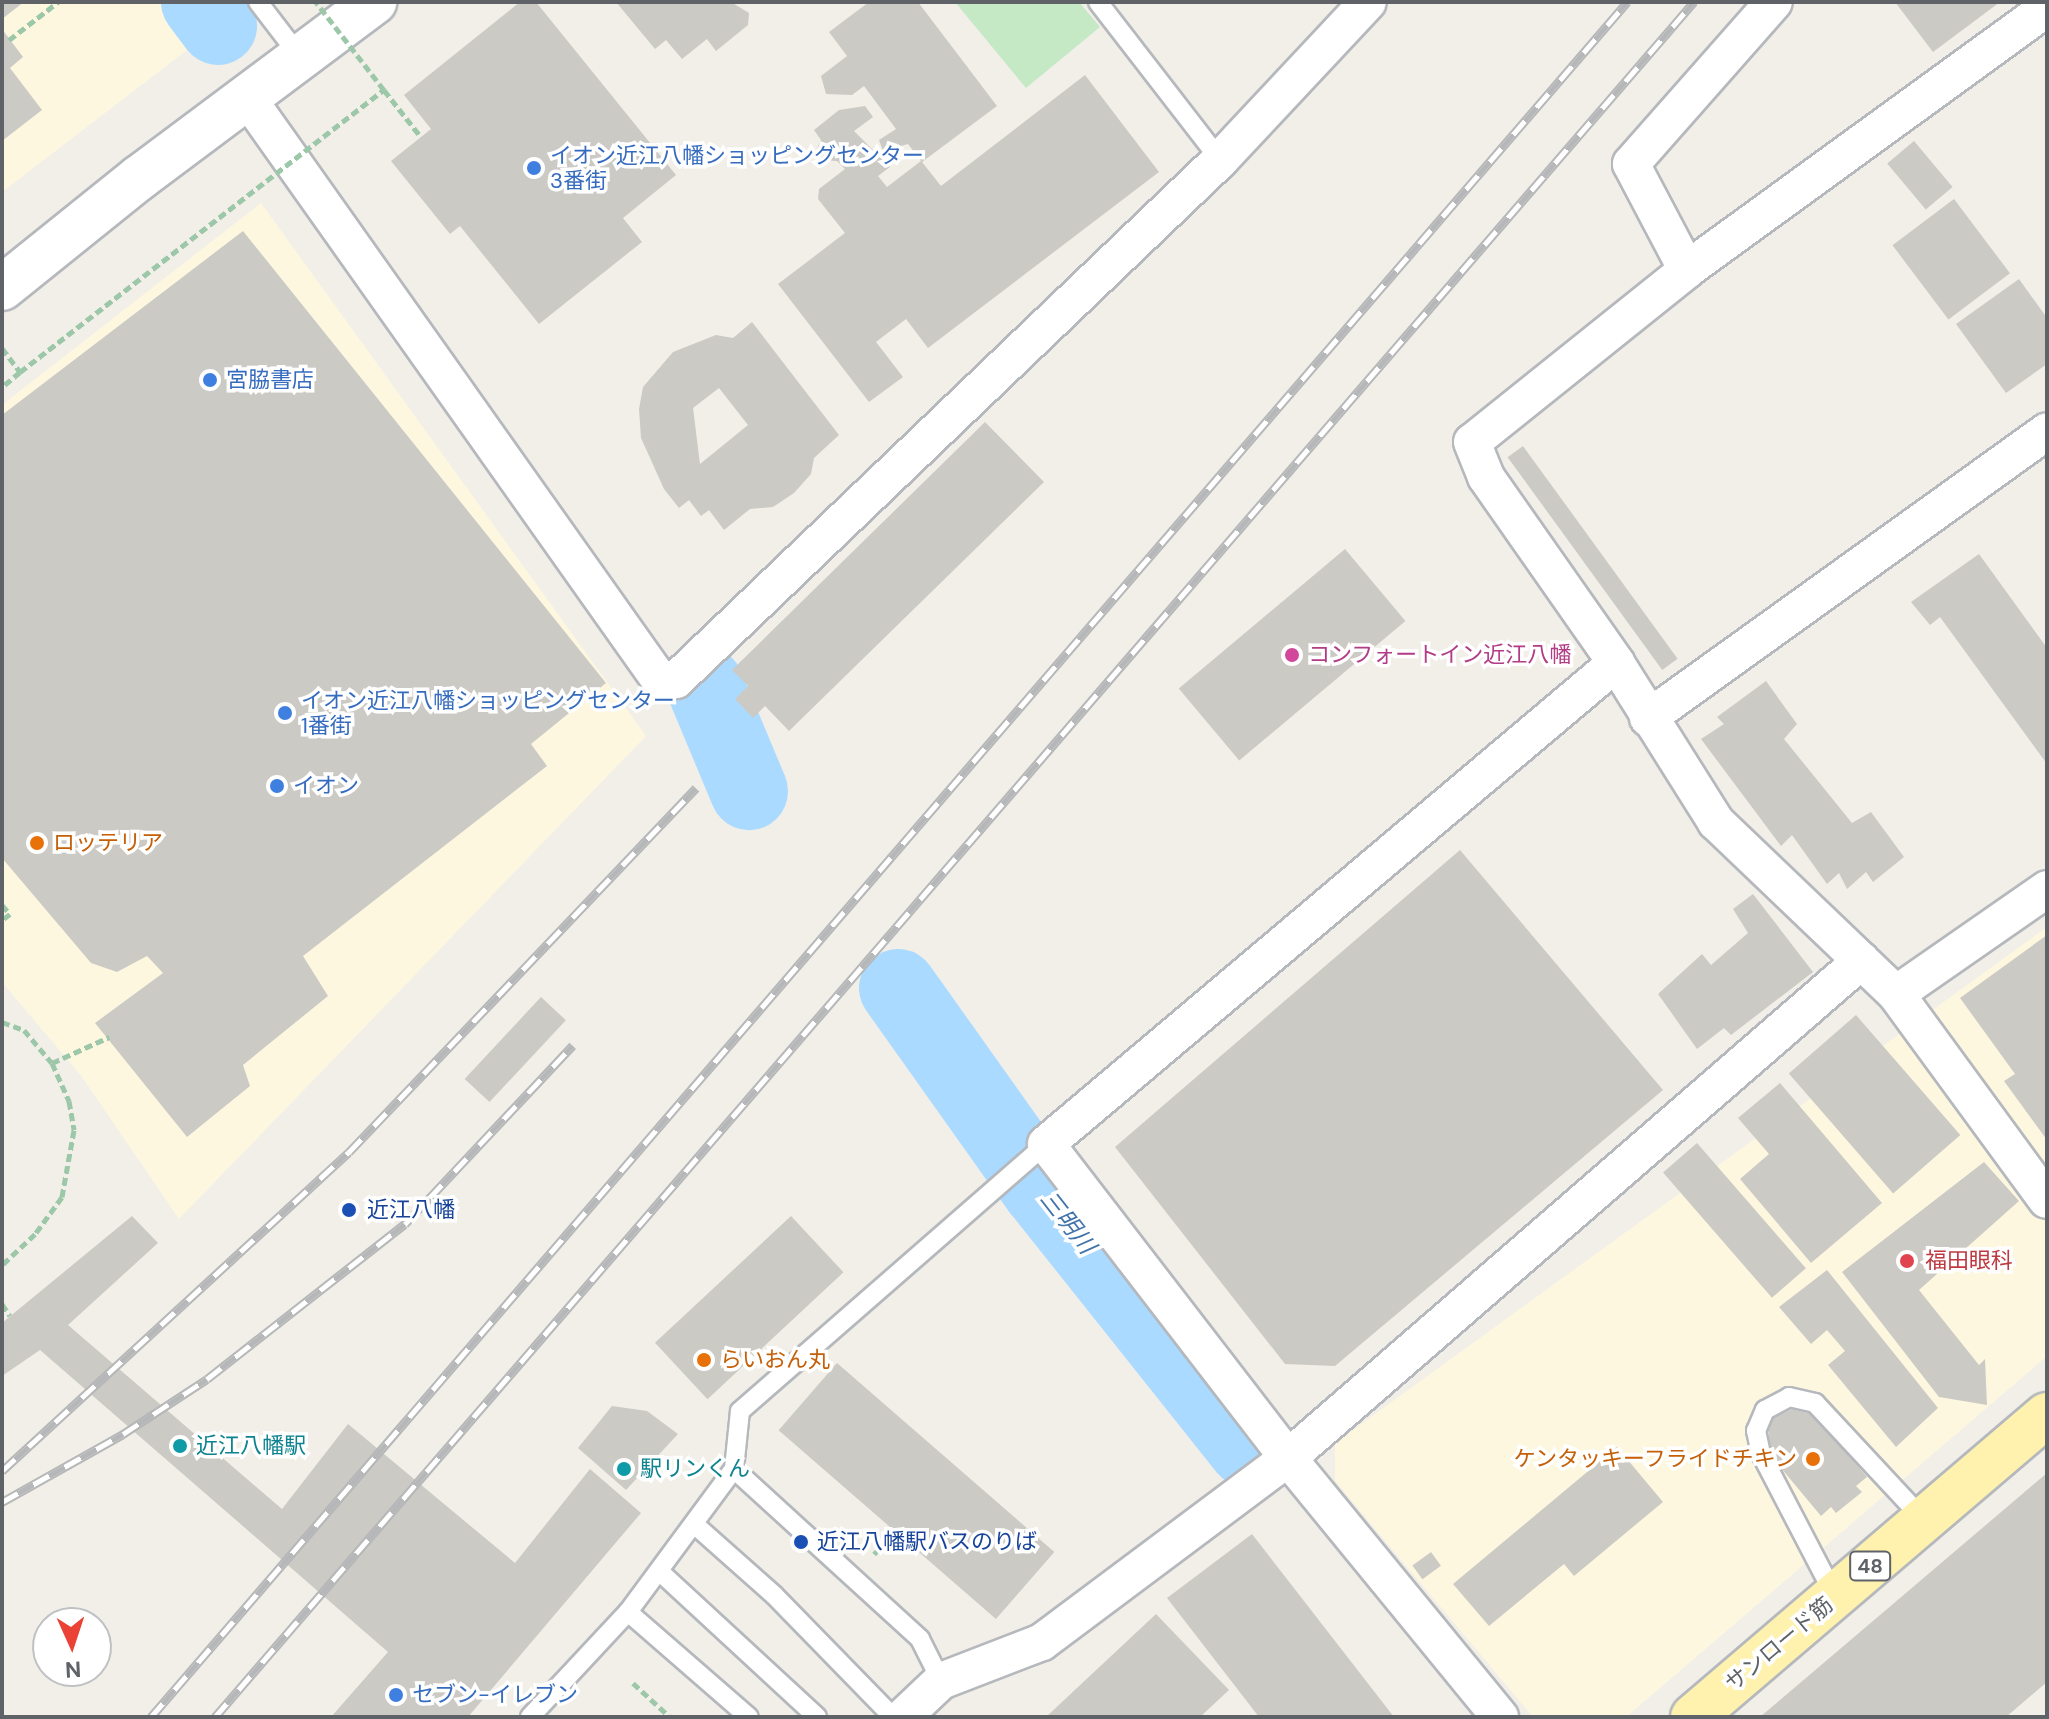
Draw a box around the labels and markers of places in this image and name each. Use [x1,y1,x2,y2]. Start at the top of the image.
place label: イオン近江八幡ショッピングセンター 3番街 [550,142,924,194]
marker: イオン近江八幡ショッピングセンター 3番街 [525,159,543,177]
place label: 宮脇書店 [226,367,314,393]
marker: 宮脇書店 [201,371,219,389]
place label: コンフォートイン近江八幡 [1308,642,1572,668]
marker: コンフォートイン近江八幡 [1283,646,1301,664]
place label: イオン近江八幡ショッピングセンター 1番街 [301,687,675,738]
marker: イオン近江八幡ショッピングセンター 1番街 [276,704,294,722]
place label: イオン [293,773,359,799]
marker: イオン [268,777,286,795]
place label: ロッテリア [53,830,163,856]
marker: ロッテリア [28,834,46,852]
place label: 近江八幡 [367,1197,455,1223]
marker: 近江八幡 [338,1199,360,1221]
place label: 福田眼科 [1925,1248,2013,1274]
marker: 福田眼科 [1896,1250,1918,1272]
place label: らいおん丸 [720,1347,830,1373]
marker: らいおん丸 [695,1351,713,1369]
place label: 近江八幡駅 [196,1433,306,1459]
marker: 近江八幡駅 [171,1437,189,1455]
place label: ケンタッキーフライドチキン [1511,1446,1797,1472]
marker: ケンタッキーフライドチキン [1804,1450,1822,1468]
place label: 駅リンくん [640,1456,750,1482]
marker: 駅リンくん [615,1460,633,1478]
place label: 近江八幡駅バスのりば [817,1529,1037,1555]
marker: 近江八幡駅バスのりば [792,1533,810,1551]
place label: セブン-イレブン [412,1682,578,1708]
marker: セブン-イレブン [387,1686,405,1704]

